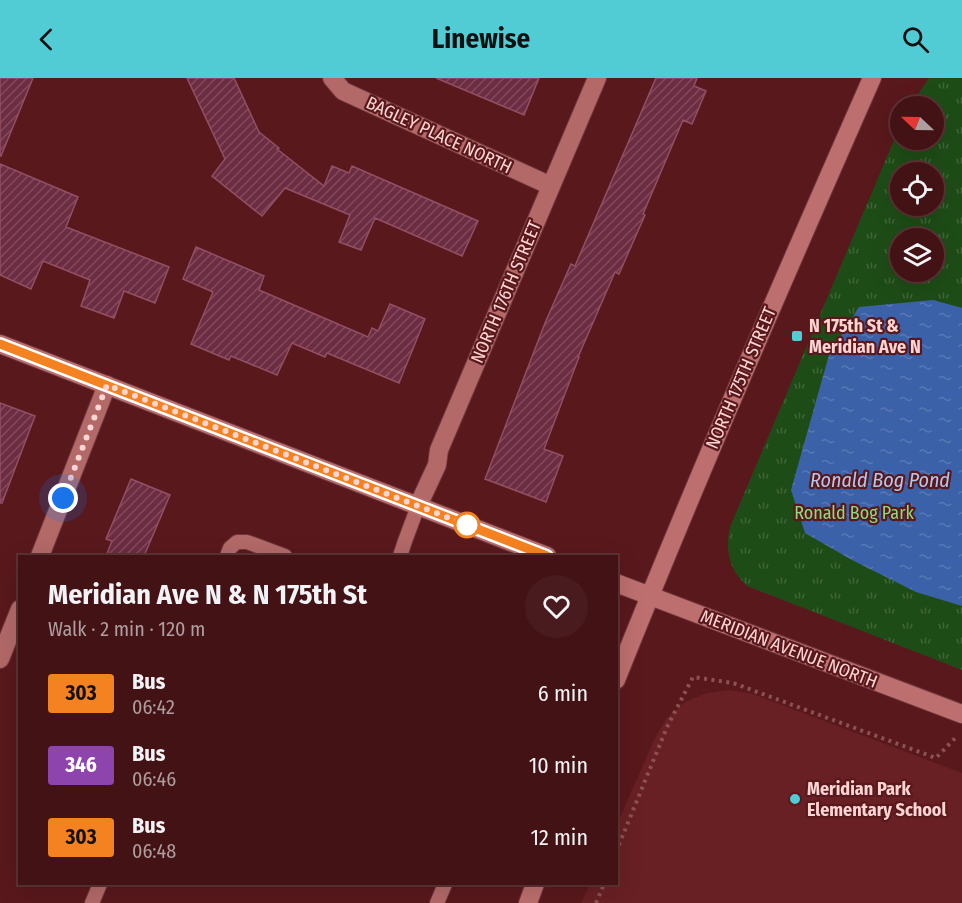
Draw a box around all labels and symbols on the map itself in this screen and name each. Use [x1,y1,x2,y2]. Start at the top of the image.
street label: BAGLEY PLACE NORTH [363,92,515,178]
north arrow [890,96,944,150]
street label: NORTH 176TH STREET [466,217,546,366]
street label: NORTH 175TH STREET [701,303,781,452]
place label: N 175th St & Meridian Ave N [809,315,921,358]
marker: N 175th St & Meridian Ave N [790,329,804,343]
water label: Ronald Bog Pond [810,468,950,492]
your location [48,483,78,513]
park label: Ronald Bog Park [794,502,914,524]
unlabelled marker [454,512,480,538]
street label: MERIDIAN AVENUE NORTH [698,605,880,693]
place label: Meridian Park Elementary School [807,778,946,821]
marker: Meridian Park Elementary School [788,792,802,806]

